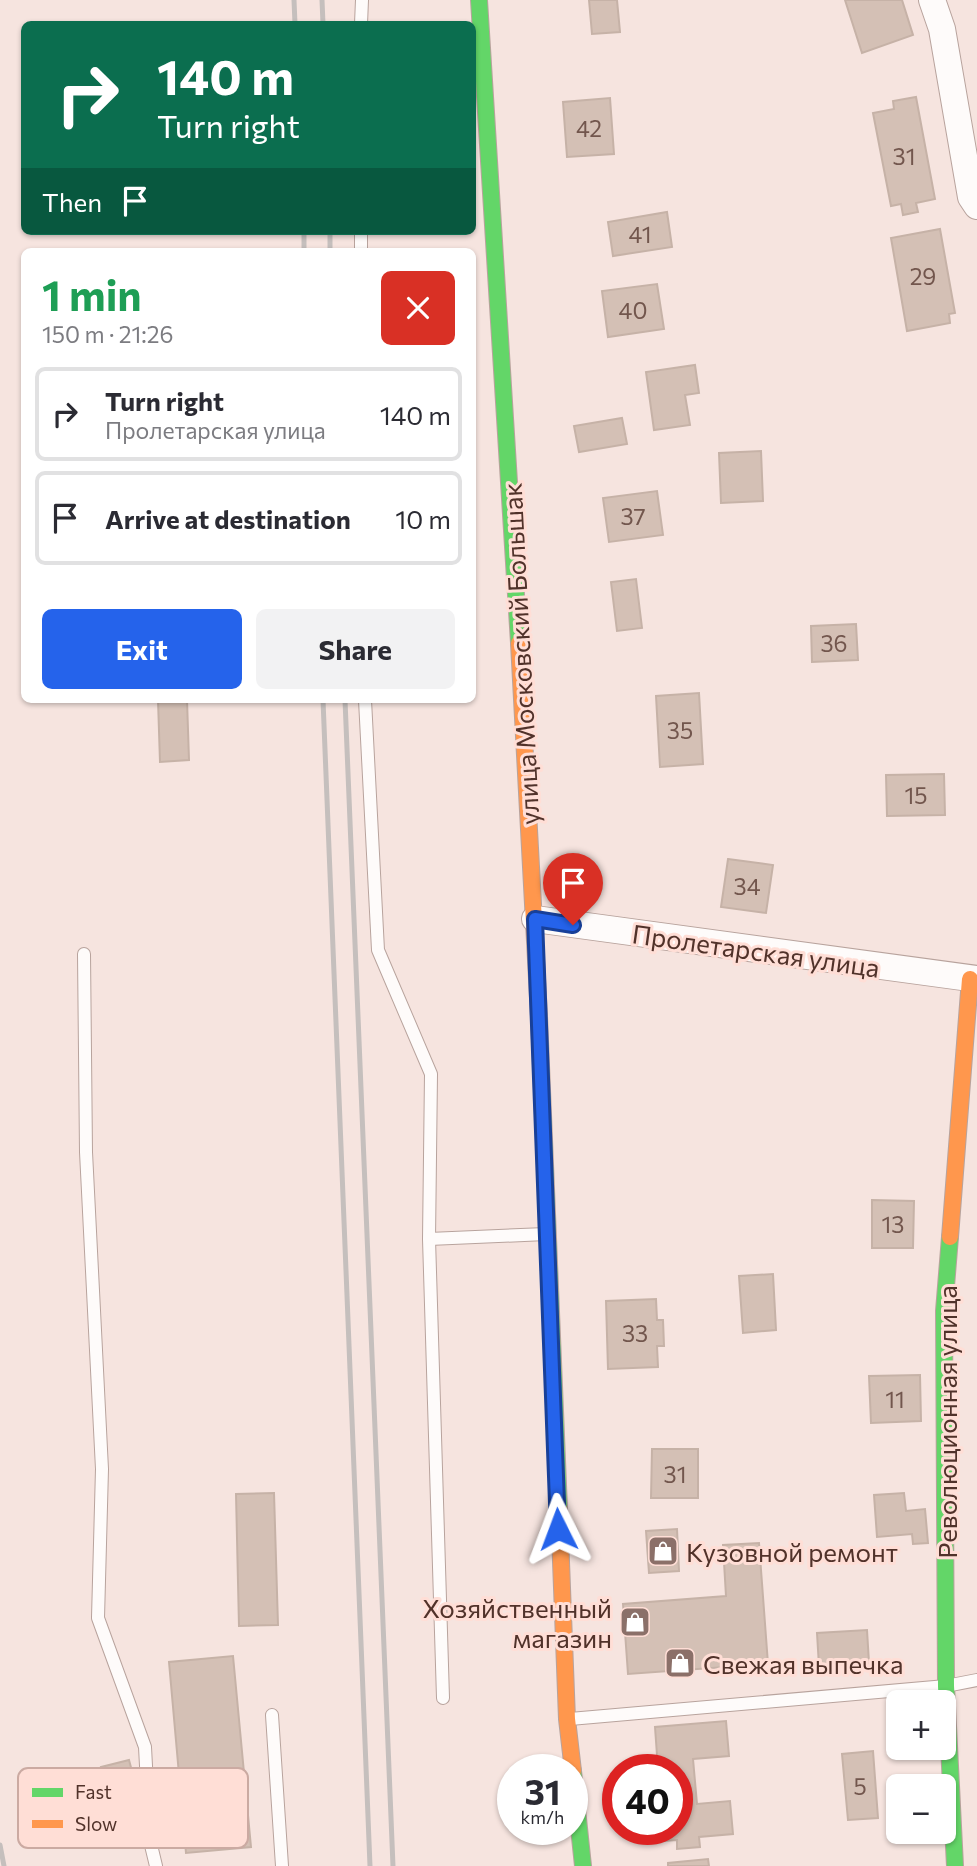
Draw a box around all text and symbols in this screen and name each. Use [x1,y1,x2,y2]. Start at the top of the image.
text: 140 m [157,45,294,105]
icon: right [42,49,133,140]
text: Turn right [157,105,300,145]
house number: 42 [576,114,602,142]
house number: 31 [893,142,915,170]
icon: arrive [116,182,154,220]
text: Then [42,186,102,217]
house number: 41 [629,220,651,248]
house number: 29 [910,262,936,290]
text: 1 min [42,268,142,320]
button: close [381,271,455,345]
house number: 40 [619,296,647,324]
text: 150 m · 21:26 [42,320,173,348]
text: Turn right [105,385,224,416]
icon: right [46,395,84,433]
text: 140 m [380,399,451,430]
text: Пролетарская улица [105,416,326,444]
street label: улица Московский Большак [496,482,544,826]
icon: arrive [46,499,84,537]
house number: 37 [620,502,646,530]
text: Arrive at destination [105,503,351,534]
text: 10 m [395,503,451,534]
button: Exit [42,609,242,689]
button: Share [256,609,455,689]
house number: 36 [820,629,848,657]
house number: 35 [667,716,693,744]
house number: 15 [904,781,928,809]
pin [543,853,603,925]
icon: arrive [554,864,592,902]
house number: 34 [734,872,761,900]
street label: Пролетарская улица [630,917,882,983]
house number: 13 [882,1210,904,1238]
street label: Революционная улица [931,1285,962,1559]
house number: 33 [622,1319,648,1347]
house number: 11 [885,1385,905,1413]
house number: 31 [664,1460,686,1488]
position arrow [521,1492,595,1566]
shop icon: Кузовной ремонт [646,1534,680,1568]
place label: Кузовной ремонт [686,1536,898,1567]
place label: Хозяйственный магазин [423,1592,612,1653]
shop icon: Хозяйственный магазин [618,1605,652,1639]
shop icon: Свежая выпечка [663,1646,697,1680]
place label: Свежая выпечка [703,1648,903,1679]
map controls [886,1690,956,1844]
button: + [886,1690,956,1760]
speed limit sign: 40 [602,1754,693,1845]
legend [18,1768,248,1848]
text: 31 [524,1769,561,1812]
house number: 5 [853,1772,867,1800]
button: − [886,1774,956,1844]
text: Fast [75,1780,112,1803]
text: km/h [521,1806,564,1828]
text: Slow [75,1812,117,1835]

